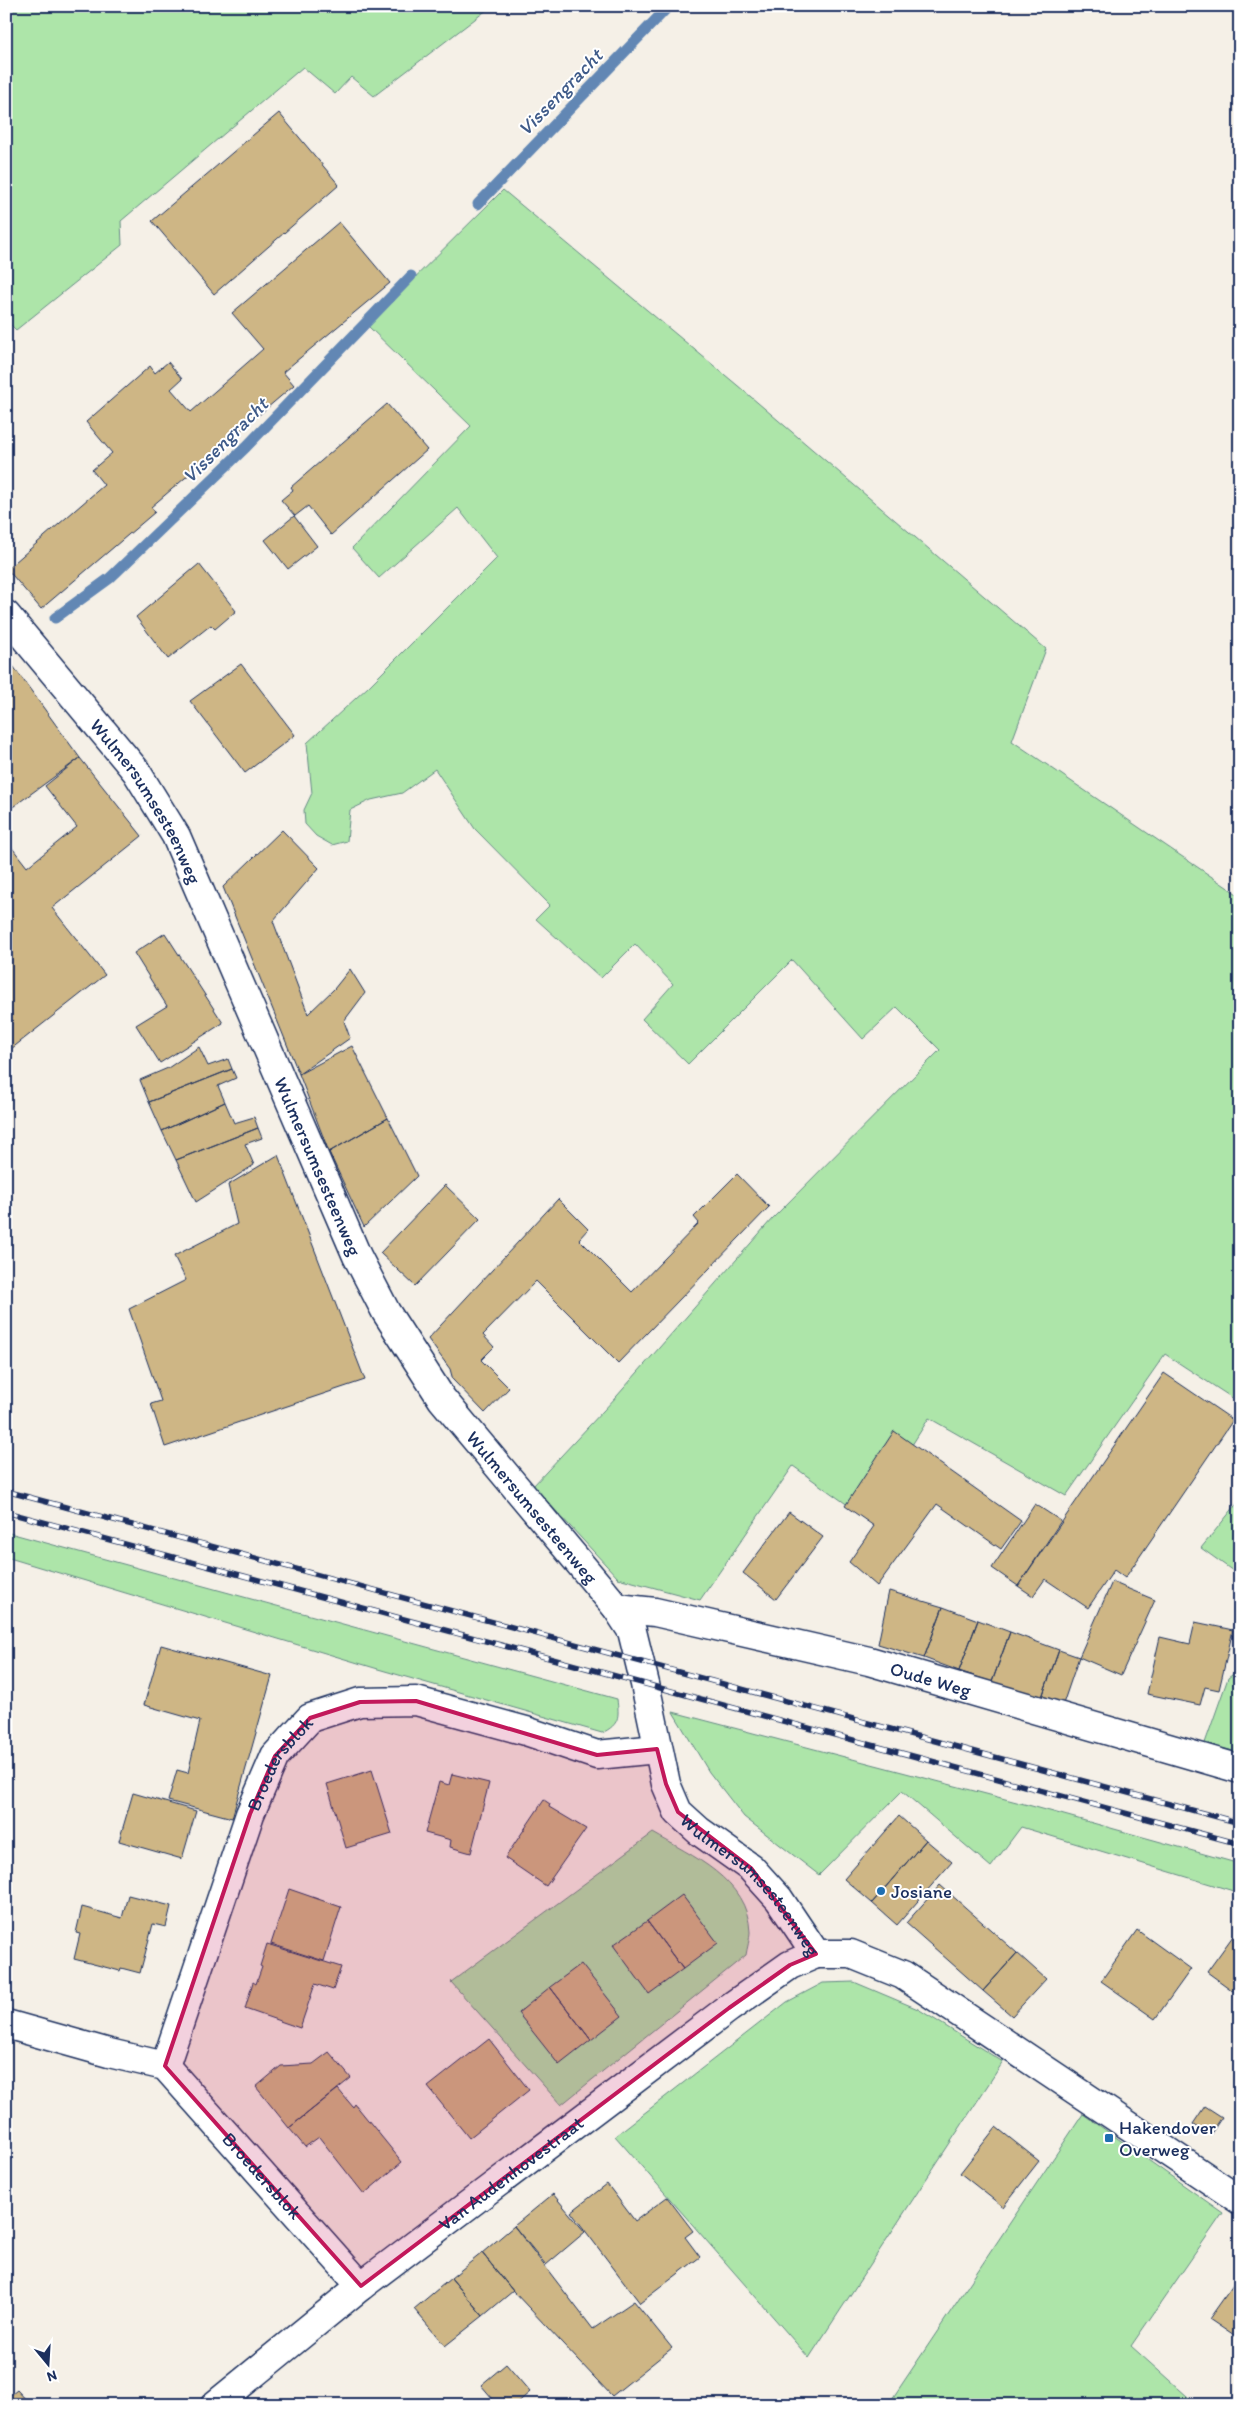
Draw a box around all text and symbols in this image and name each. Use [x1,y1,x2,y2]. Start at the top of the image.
water label: Vissengracht [513,42,609,140]
water label: Vissengracht [177,390,275,488]
street label: Wulmersumsesteenweg [85,714,206,888]
street label: Wulmersumsesteenweg [269,1074,367,1260]
street label: Wulmersumsesteenweg [461,1426,603,1589]
street label: Oude Weg [887,1657,974,1702]
street label: Broedersblok [242,1711,318,1814]
street label: Wulmersumsesteenweg [675,1809,825,1960]
place label: Josiane [891,1880,952,1903]
marker: Josiane [875,1885,887,1897]
street label: Van Audenhovestraat [434,2111,588,2235]
place label: Hakendover Overweg [1119,2116,1217,2161]
street label: Broedersblok [217,2127,307,2224]
marker: Hakendover Overweg [1103,2132,1115,2144]
north arrow [22,2338,72,2388]
text: N [45,2366,59,2385]

